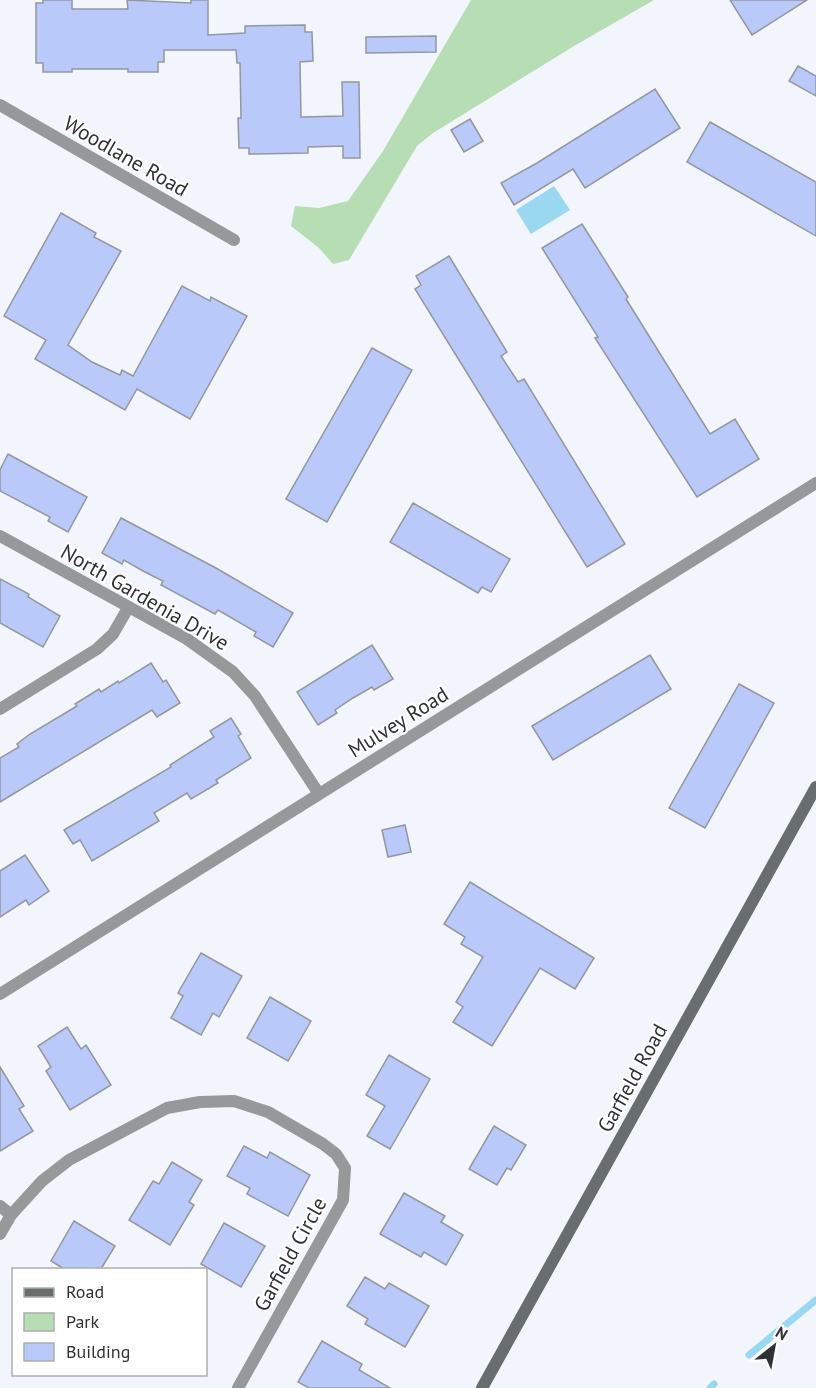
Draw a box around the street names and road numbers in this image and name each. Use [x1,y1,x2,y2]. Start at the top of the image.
street label: Woodlane Road [59,110,193,202]
street label: North Gardenia Drive [56,538,234,656]
street label: Mulvey Road [343,681,453,763]
street label: Garfield Road [591,1019,673,1137]
street label: Garfield Circle [248,1192,332,1316]

